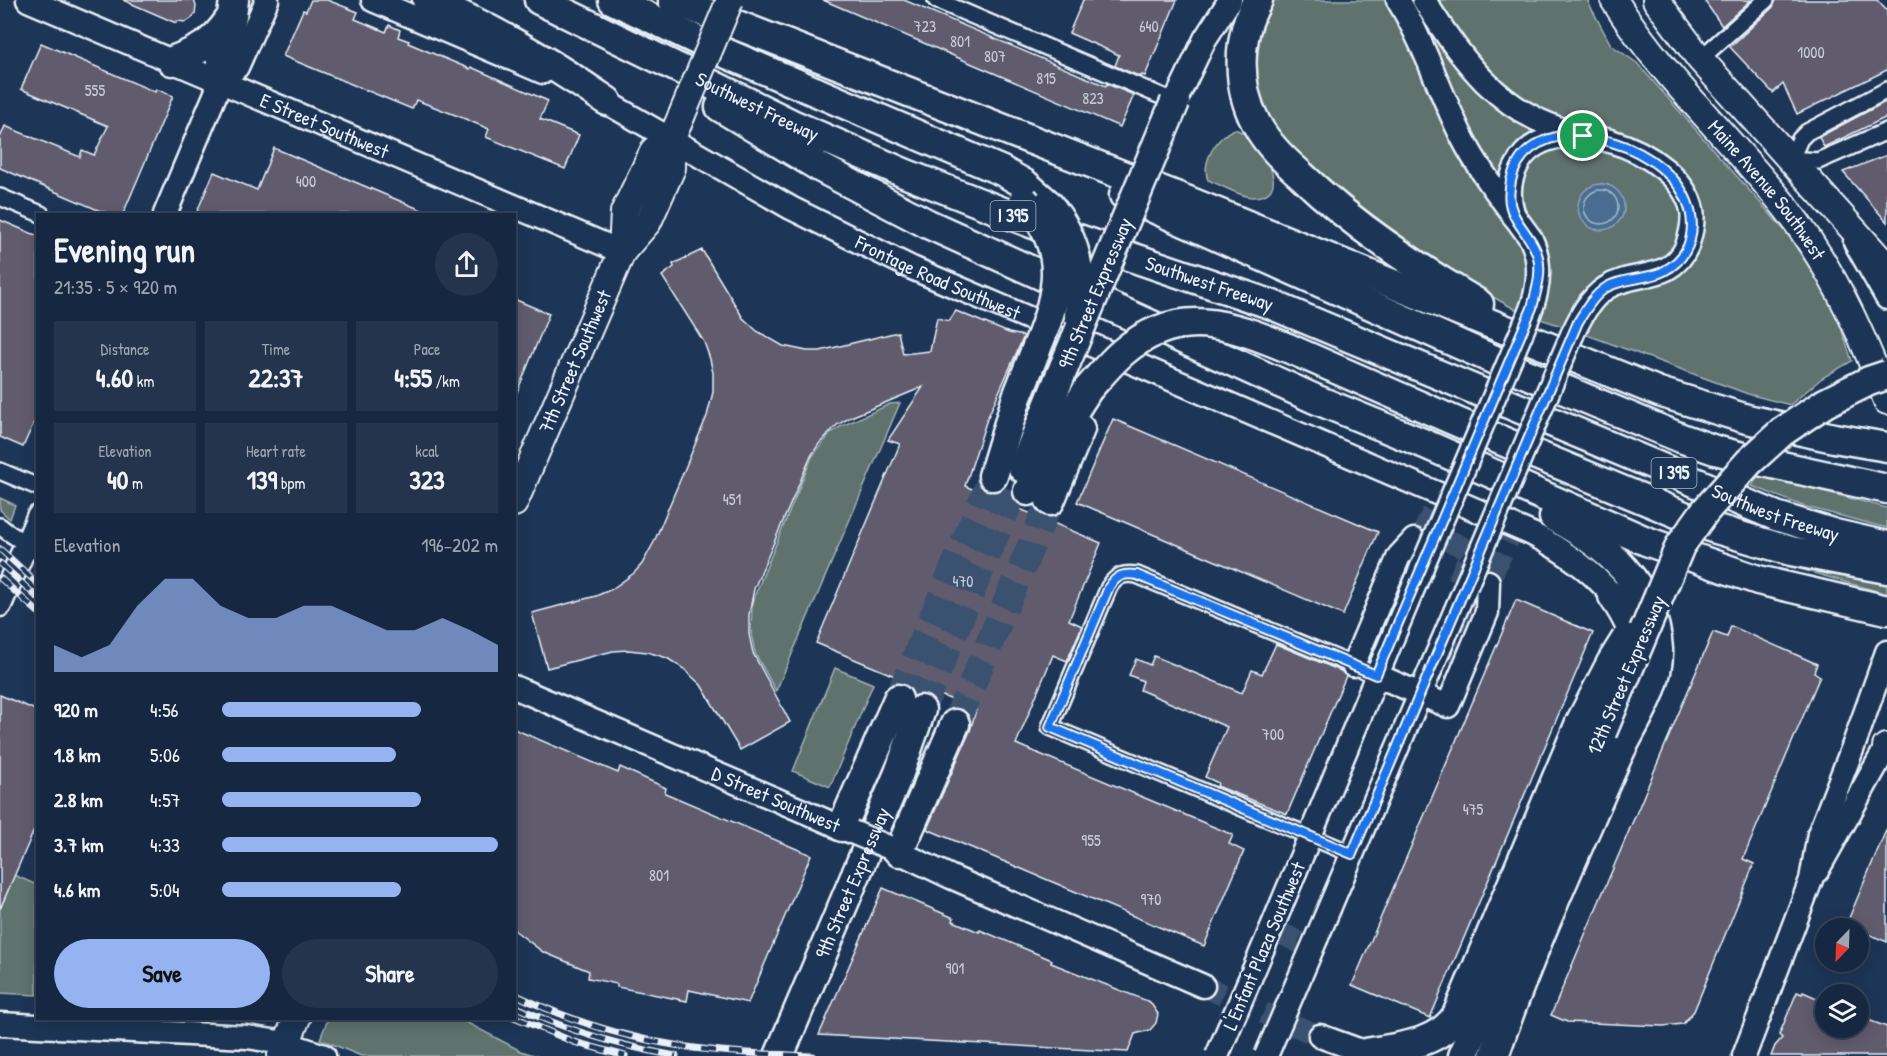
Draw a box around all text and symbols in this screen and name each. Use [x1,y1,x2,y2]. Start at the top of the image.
house number: 723 [914,15,936,37]
house number: 640 [1139,15,1159,37]
house number: 801 [950,30,970,52]
house number: 1000 [1797,41,1825,63]
house number: 807 [984,45,1006,67]
street label: Southwest Freeway [691,65,823,147]
house number: 815 [1036,67,1056,89]
house number: 555 [85,79,105,101]
street label: E Street Southwest [256,86,394,165]
house number: 823 [1082,87,1104,109]
pin [1557,110,1608,161]
street label: Maine Avenue Southwest [1702,113,1833,266]
icon: arrive [1566,119,1599,152]
house number: 400 [296,170,316,192]
road number: I 395 [990,201,1036,231]
street label: 9th Street Expressway [1051,213,1138,373]
text: Evening run [54,228,195,272]
street label: Frontage Road Southwest [850,228,1026,326]
button: share [435,233,498,296]
street label: Southwest Freeway [1142,249,1277,317]
text: 21:35 · 5 × 920 m [54,273,177,300]
street label: 7th Street Southwest [532,285,618,437]
text: Distance [101,338,149,360]
text: Time [262,338,290,360]
text: Pace [414,338,440,360]
text: 4.60 [96,360,133,395]
text: 22:37 [249,360,303,395]
text: 4:55 [394,360,432,395]
text: km [133,370,154,392]
text: /km [432,370,460,392]
text: Elevation [98,440,152,462]
text: Heart rate [246,440,306,462]
text: kcal [415,440,439,462]
road number: I 395 [1652,458,1696,488]
text: 40 [107,462,128,497]
text: 139 [247,462,277,497]
text: 323 [409,462,445,497]
text: m [128,472,143,494]
text: bpm [277,472,305,494]
street label: Southwest Freeway [1708,477,1843,548]
house number: 451 [723,488,741,510]
text: Elevation [54,531,120,558]
text: 196–202 m [421,531,498,558]
house number: 470 [952,570,974,592]
street label: 12th Street Expressway [1580,591,1671,759]
text: 920 m [54,696,98,723]
text: 4:56 [150,696,179,723]
house number: 700 [1262,723,1284,745]
text: 1.8 km [54,741,101,768]
text: 5:06 [150,741,180,768]
street label: D Street Southwest [708,759,846,839]
text: 2.8 km [54,786,103,813]
text: 4:57 [150,786,181,813]
house number: 475 [1463,798,1484,820]
street label: 9th Street Expressway [808,803,896,962]
house number: 955 [1081,829,1101,851]
text: 3.7 km [54,831,104,858]
text: 4:33 [150,831,180,858]
street label: L'Enfant Plaza Southwest [1216,857,1312,1034]
house number: 801 [649,864,669,886]
text: 4.6 km [54,876,100,903]
text: 5:04 [150,876,180,903]
house number: 970 [1141,888,1161,910]
north arrow [1815,918,1869,972]
map controls [1815,918,1869,1038]
button: Save [54,939,270,1008]
button: Share [282,939,498,1008]
house number: 901 [946,957,965,979]
button: layers [1815,984,1869,1038]

